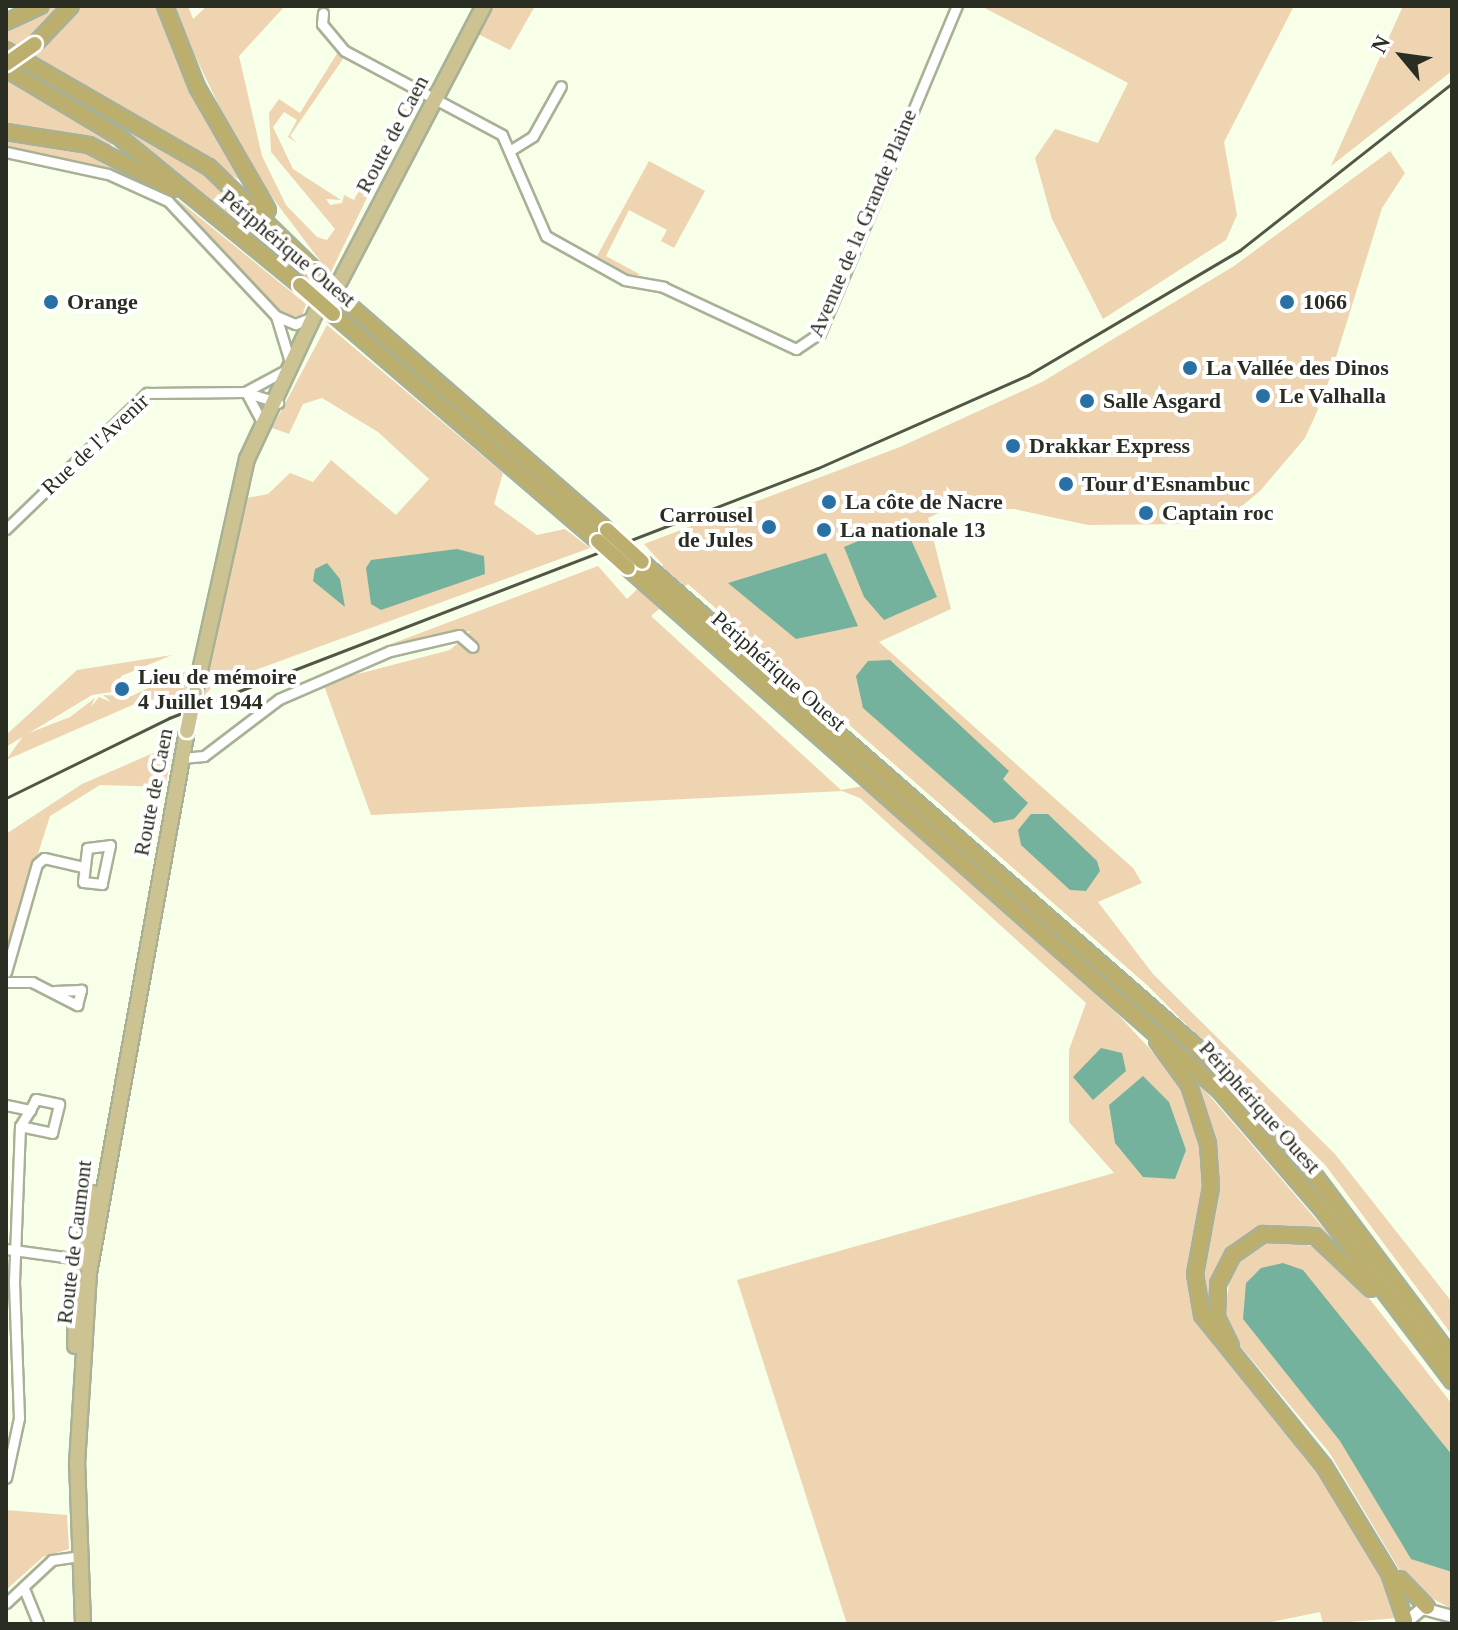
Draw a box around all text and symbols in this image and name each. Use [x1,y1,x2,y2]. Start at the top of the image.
north arrow [1362,16,1442,96]
text: N [1366,31,1395,57]
street label: Route de Caen [350,71,434,197]
street label: Avenue de la Grande Plaine [802,105,922,341]
street label: Périphérique Ouest [215,183,361,313]
place label: Orange [67,289,138,315]
place label: 1066 [1303,289,1347,315]
marker: Orange [42,293,60,311]
marker: 1066 [1278,293,1296,311]
place label: La Vallée des Dinos [1206,355,1389,381]
marker: La Vallée des Dinos [1181,359,1199,377]
place label: Le Valhalla [1279,383,1386,409]
marker: Le Valhalla [1254,387,1272,405]
street label: Rue de l'Avenir [36,388,154,500]
place label: Salle Asgard [1103,388,1222,414]
marker: Salle Asgard [1078,392,1096,410]
place label: Drakkar Express [1029,433,1191,459]
marker: Drakkar Express [1004,437,1022,455]
place label: Tour d'Esnambuc [1082,471,1251,497]
marker: Tour d'Esnambuc [1057,475,1075,493]
place label: La côte de Nacre [845,489,1003,515]
marker: La côte de Nacre [820,493,838,511]
place label: Captain roc [1162,500,1273,526]
place label: Carrousel de Jules [659,501,753,552]
marker: Captain roc [1137,504,1155,522]
place label: La nationale 13 [840,517,985,543]
marker: Carrousel de Jules [760,518,778,536]
marker: La nationale 13 [815,521,833,539]
street label: Périphérique Ouest [706,606,852,736]
place label: Lieu de mémoire 4 Juillet 1944 [138,663,296,714]
marker: Lieu de mémoire 4 Juillet 1944 [113,680,131,698]
street label: Route de Caen [128,726,178,858]
street label: Périphérique Ouest [1194,1035,1326,1179]
street label: Route de Caumont [51,1159,97,1325]

